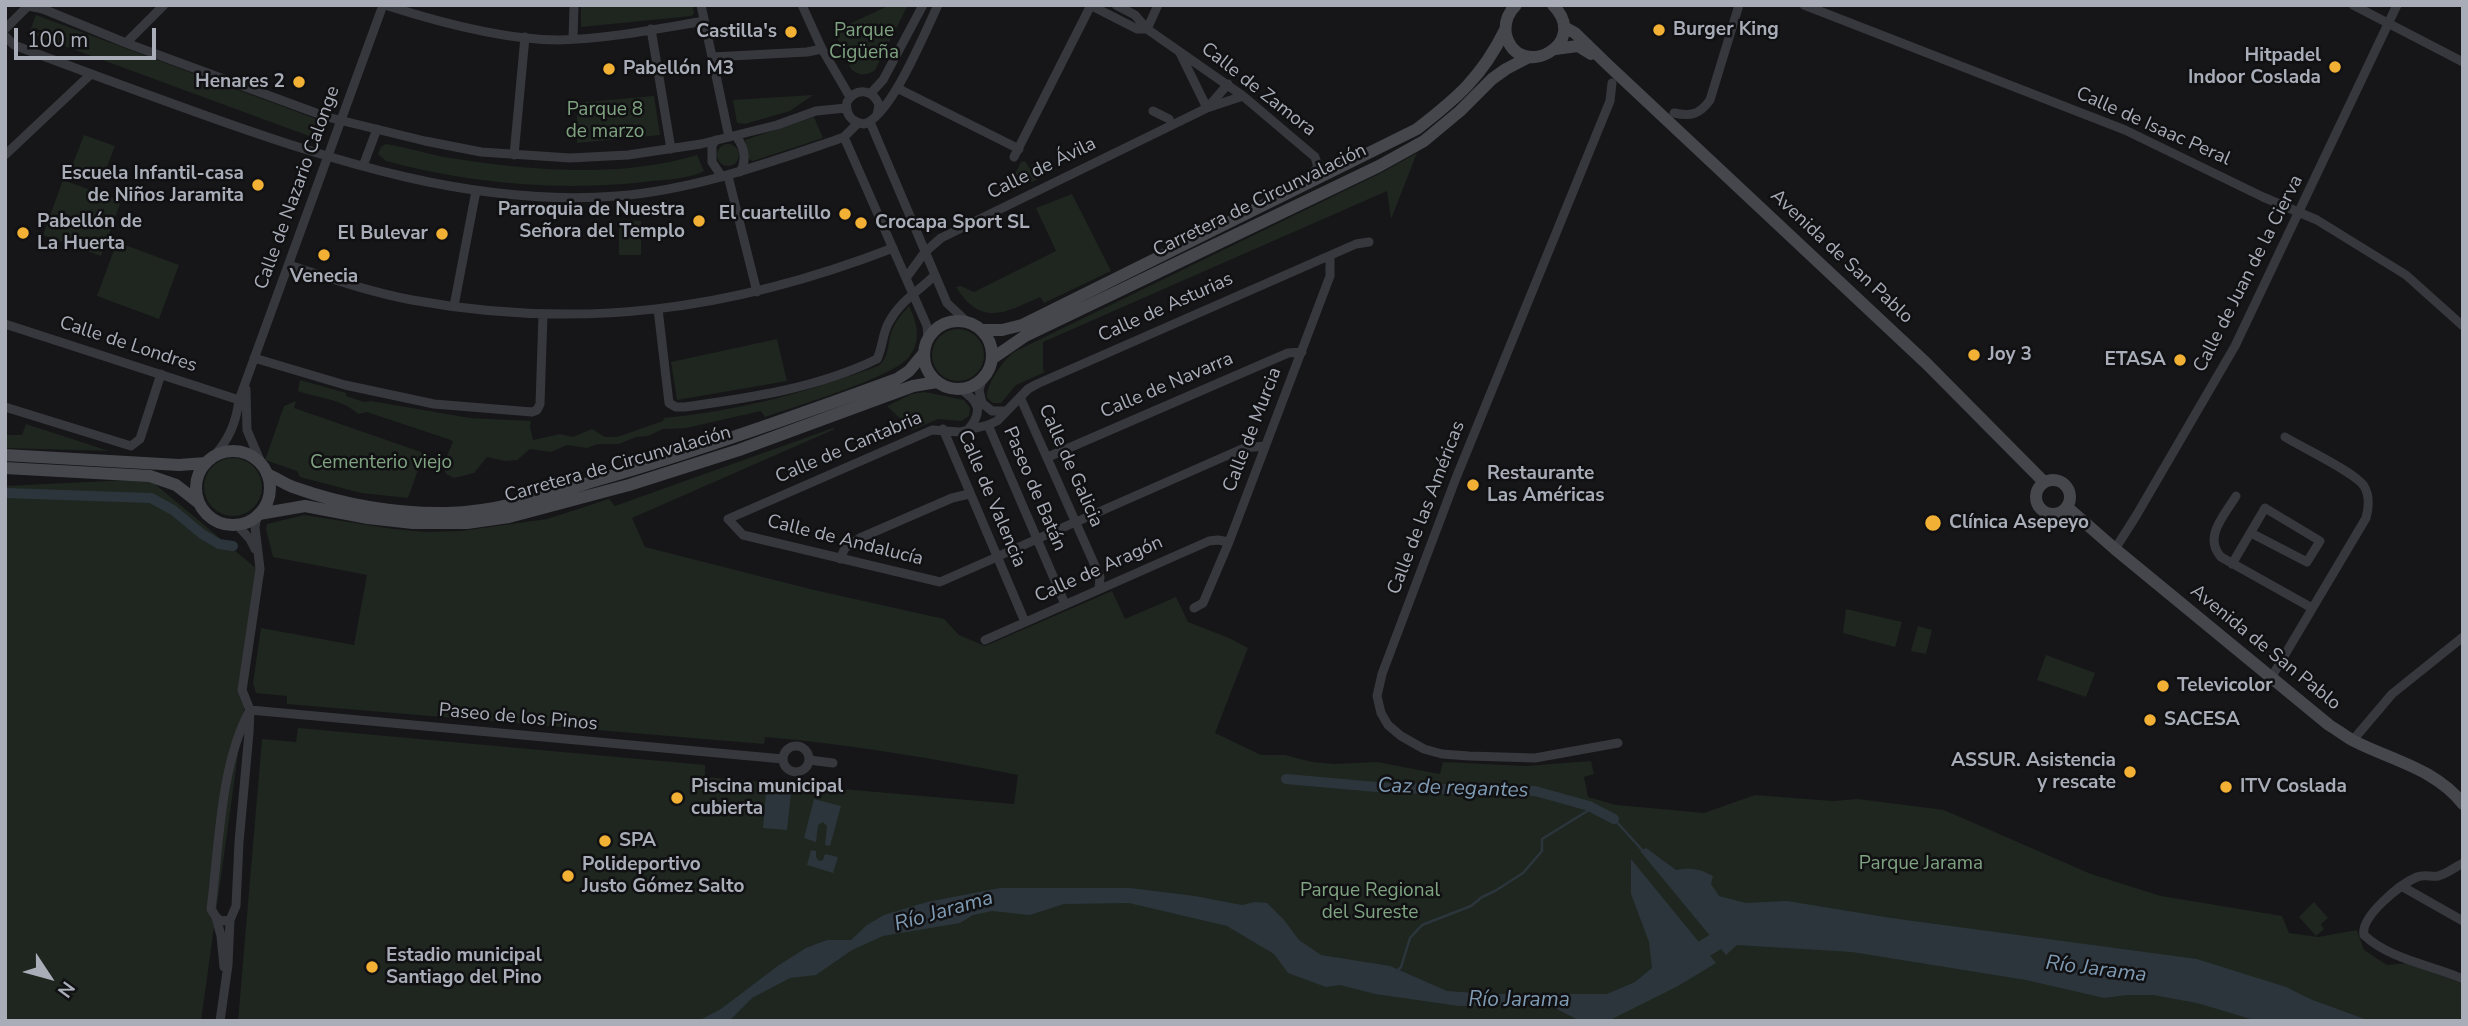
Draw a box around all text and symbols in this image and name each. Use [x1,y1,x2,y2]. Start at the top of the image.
scale bar [18,14,159,58]
place label: Burger King [1673,19,1779,41]
park label: Parque Cigüeña [829,20,899,64]
place label: Castilla's [696,21,777,43]
marker: Burger King [1651,22,1667,38]
marker: Castilla's [783,24,799,40]
text: 100 m [27,26,88,54]
street label: Calle de Zamora [1196,38,1320,142]
place label: Hitpadel Indoor Coslada [2188,45,2321,89]
place label: Pabellón M3 [623,58,734,80]
marker: Hitpadel Indoor Coslada [2327,59,2343,75]
marker: Pabellón M3 [601,61,617,77]
place label: Henares 2 [195,71,285,93]
marker: Henares 2 [291,74,307,90]
street label: Calle de Nazario Calonge [251,83,345,293]
street label: Calle de Isaac Peral [2072,83,2234,171]
park label: Parque 8 de marzo [566,99,644,143]
street label: Calle de Ávila [984,133,1100,205]
street label: Carretera de Circunvalación [1150,139,1370,263]
place label: Escuela Infantil-casa de Niños Jaramita [61,163,244,207]
street label: Calle de Juan de la Cierva [2189,172,2309,376]
marker: Escuela Infantil-casa de Niños Jaramita [250,177,266,193]
street label: Avenida de San Pablo [1765,185,1917,329]
place label: Parroquia de Nuestra Señora del Templo [498,199,685,243]
place label: El cuartelillo [719,203,831,225]
marker: El cuartelillo [837,206,853,222]
place label: Pabellón de La Huerta [37,211,142,255]
place label: Crocapa Sport SL [875,212,1030,234]
marker: Parroquia de Nuestra Señora del Templo [691,213,707,229]
marker: Crocapa Sport SL [853,215,869,231]
place label: El Bulevar [338,223,428,245]
marker: Pabellón de La Huerta [15,225,31,241]
marker: El Bulevar [434,226,450,242]
marker: Venecia [316,247,332,263]
place label: Venecia [290,266,358,288]
street label: Calle de Asturias [1095,268,1237,348]
street label: Calle de Londres [56,312,200,378]
place label: Joy 3 [1988,344,2032,366]
marker: Joy 3 [1966,347,1982,363]
street label: Calle de Navarra [1097,348,1237,424]
place label: ETASA [2104,349,2166,371]
marker: ETASA [2172,352,2188,368]
street label: Calle de Murcia [1219,364,1287,496]
street label: Calle de Galicia [1033,401,1107,531]
street label: Calle de Cantabria [772,407,926,489]
street label: Calle de las Américas [1383,418,1471,598]
street label: Carretera de Circunvalación [502,422,734,508]
street label: Paseo de Batán [998,423,1070,555]
street label: Calle de Valencia [952,427,1030,571]
park label: Cementerio viejo [310,452,452,474]
place label: Restaurante Las Américas [1487,463,1604,507]
marker: Restaurante Las Américas [1465,477,1481,493]
street label: Calle de Andalucía [765,511,925,571]
place label: Clínica Asepeyo [1949,512,2089,534]
marker: Clínica Asepeyo [1923,513,1943,533]
street label: Calle de Aragón [1031,532,1167,608]
street label: Avenida de San Pablo [2185,580,2345,716]
place label: Televicolor [2177,675,2273,697]
marker: Televicolor [2155,678,2171,694]
street label: Paseo de los Pinos [438,700,598,736]
place label: SACESA [2164,709,2240,731]
marker: SACESA [2142,712,2158,728]
place label: ASSUR. Asistencia y rescate [1951,750,2116,794]
marker: ASSUR. Asistencia y rescate [2122,764,2138,780]
water label: Caz de regantes [1377,774,1529,804]
place label: Piscina municipal cubierta [691,776,843,820]
place label: ITV Coslada [2240,776,2347,798]
marker: ITV Coslada [2218,779,2234,795]
marker: Piscina municipal cubierta [669,790,685,806]
place label: SPA [619,830,656,852]
marker: SPA [597,833,613,849]
park label: Parque Jarama [1859,853,1983,875]
place label: Polideportivo Justo Gómez Salto [582,854,744,898]
marker: Polideportivo Justo Gómez Salto [560,868,576,884]
park label: Parque Regional del Sureste [1300,880,1440,924]
water label: Río Jarama [892,886,996,938]
north arrow [14,942,84,1012]
place label: Estadio municipal Santiago del Pino [386,945,542,989]
water label: Río Jarama [2044,951,2148,989]
marker: Estadio municipal Santiago del Pino [364,959,380,975]
text: N [51,976,81,1003]
water label: Río Jarama [1468,988,1570,1014]

